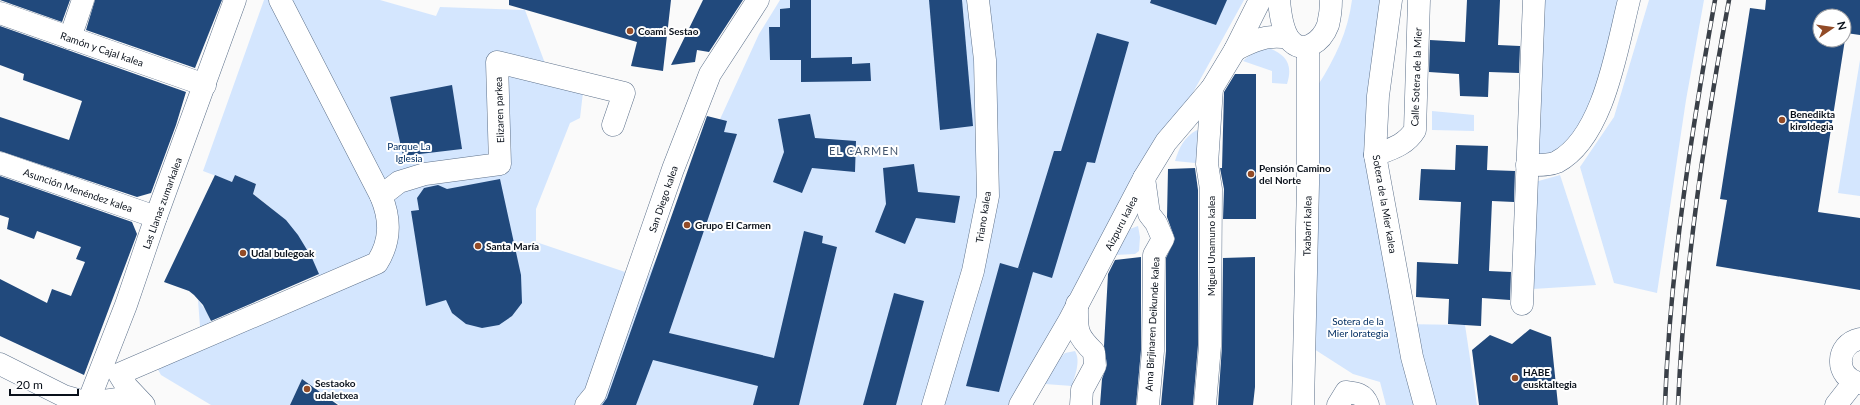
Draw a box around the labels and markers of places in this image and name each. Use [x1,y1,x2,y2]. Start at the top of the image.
place label: Coami Sestao [638,25,699,37]
marker: Coami Sestao [625,26,635,36]
place label: Benedikta kiroldegia [1790,108,1835,132]
marker: Benedikta kiroldegia [1777,115,1787,125]
place label: Pensión Camino del Norte [1259,162,1331,186]
marker: Pensión Camino del Norte [1246,169,1256,179]
place label: Grupo El Carmen [695,219,771,231]
marker: Grupo El Carmen [682,220,692,230]
place label: Santa María [486,240,539,252]
marker: Santa María [473,241,483,251]
place label: Udal bulegoak [251,247,315,259]
marker: Udal bulegoak [238,248,248,258]
place label: HABE eusktaltegia [1523,366,1577,390]
marker: HABE eusktaltegia [1510,373,1520,383]
place label: Sestaoko udaletxea [315,377,358,401]
marker: Sestaoko udaletxea [302,384,312,394]

